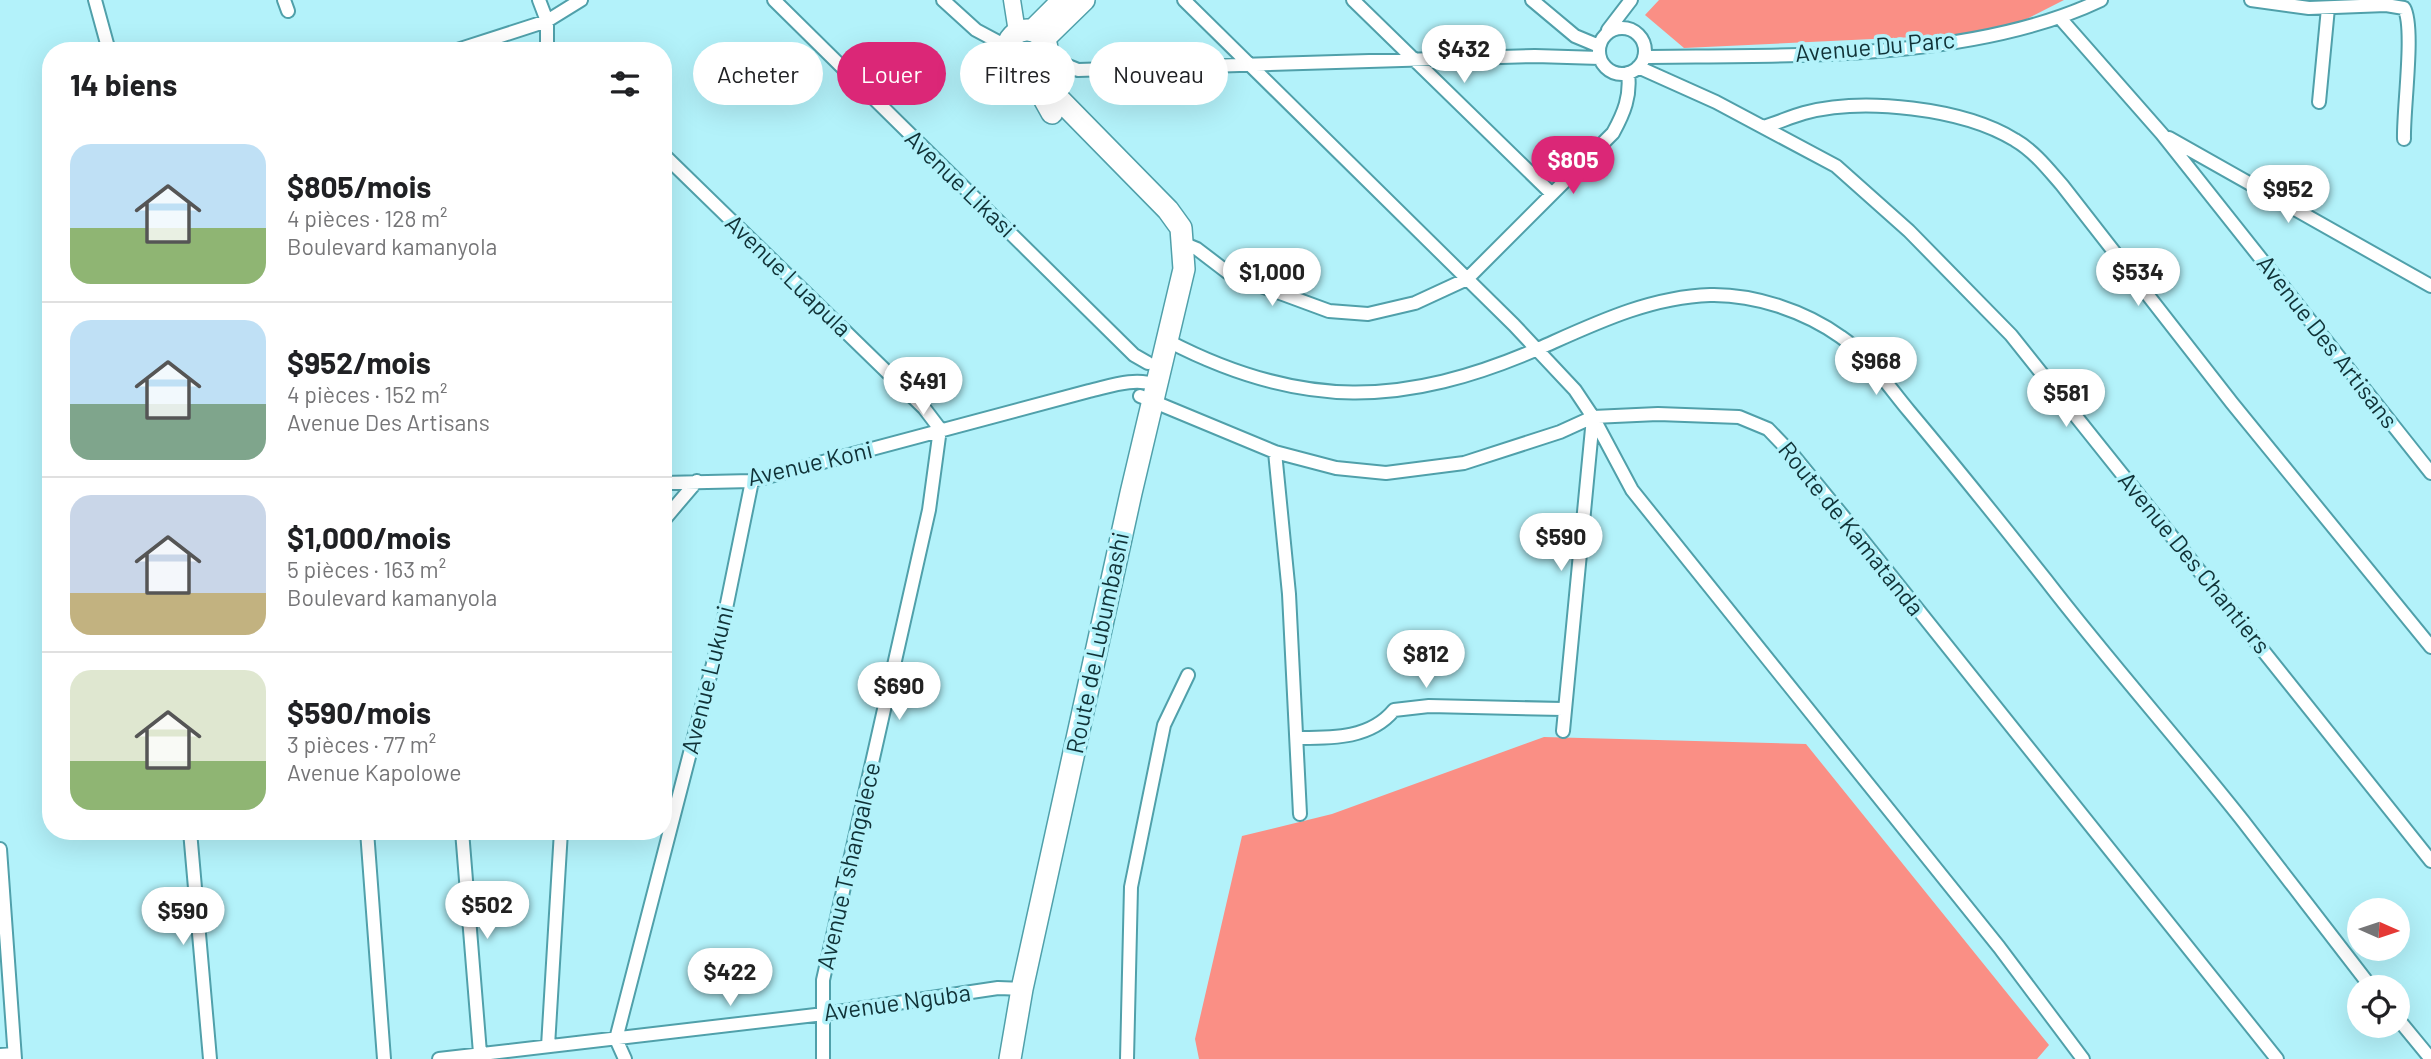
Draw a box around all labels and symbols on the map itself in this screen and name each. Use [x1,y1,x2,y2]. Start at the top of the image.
street label: Avenue Du Parc [1794,24,1956,67]
pin: $432 [1423,25,1505,85]
street label: Avenue Likasi [900,123,1022,243]
pin: $805 [1532,136,1614,196]
pin: $952 [2247,166,2329,225]
street label: Avenue Luapula [720,208,858,342]
pin: $1,000 [1215,248,1329,308]
pin: $534 [2097,248,2179,308]
street label: Avenue Des Artisans [2252,249,2405,433]
pin: $968 [1835,338,1917,397]
pin: $491 [882,358,964,417]
pin: $581 [2025,370,2107,429]
street label: Avenue Koni [744,434,875,491]
street label: Route de Kamatanda [1773,435,1931,621]
street label: Avenue Des Chantiers [2113,465,2277,659]
pin: $590 [1520,514,1602,573]
street label: Route de Lubumbashi [1059,529,1134,756]
street label: Avenue Lukuni [674,603,739,757]
pin: $812 [1385,630,1467,690]
pin: $690 [858,662,940,722]
street label: Avenue Tshangalece [810,759,885,972]
pin: $502 [446,881,528,941]
pin: $590 [142,888,224,947]
north arrow [2347,898,2410,961]
pin: $422 [689,948,771,1008]
street label: Avenue Nguba [821,977,972,1026]

